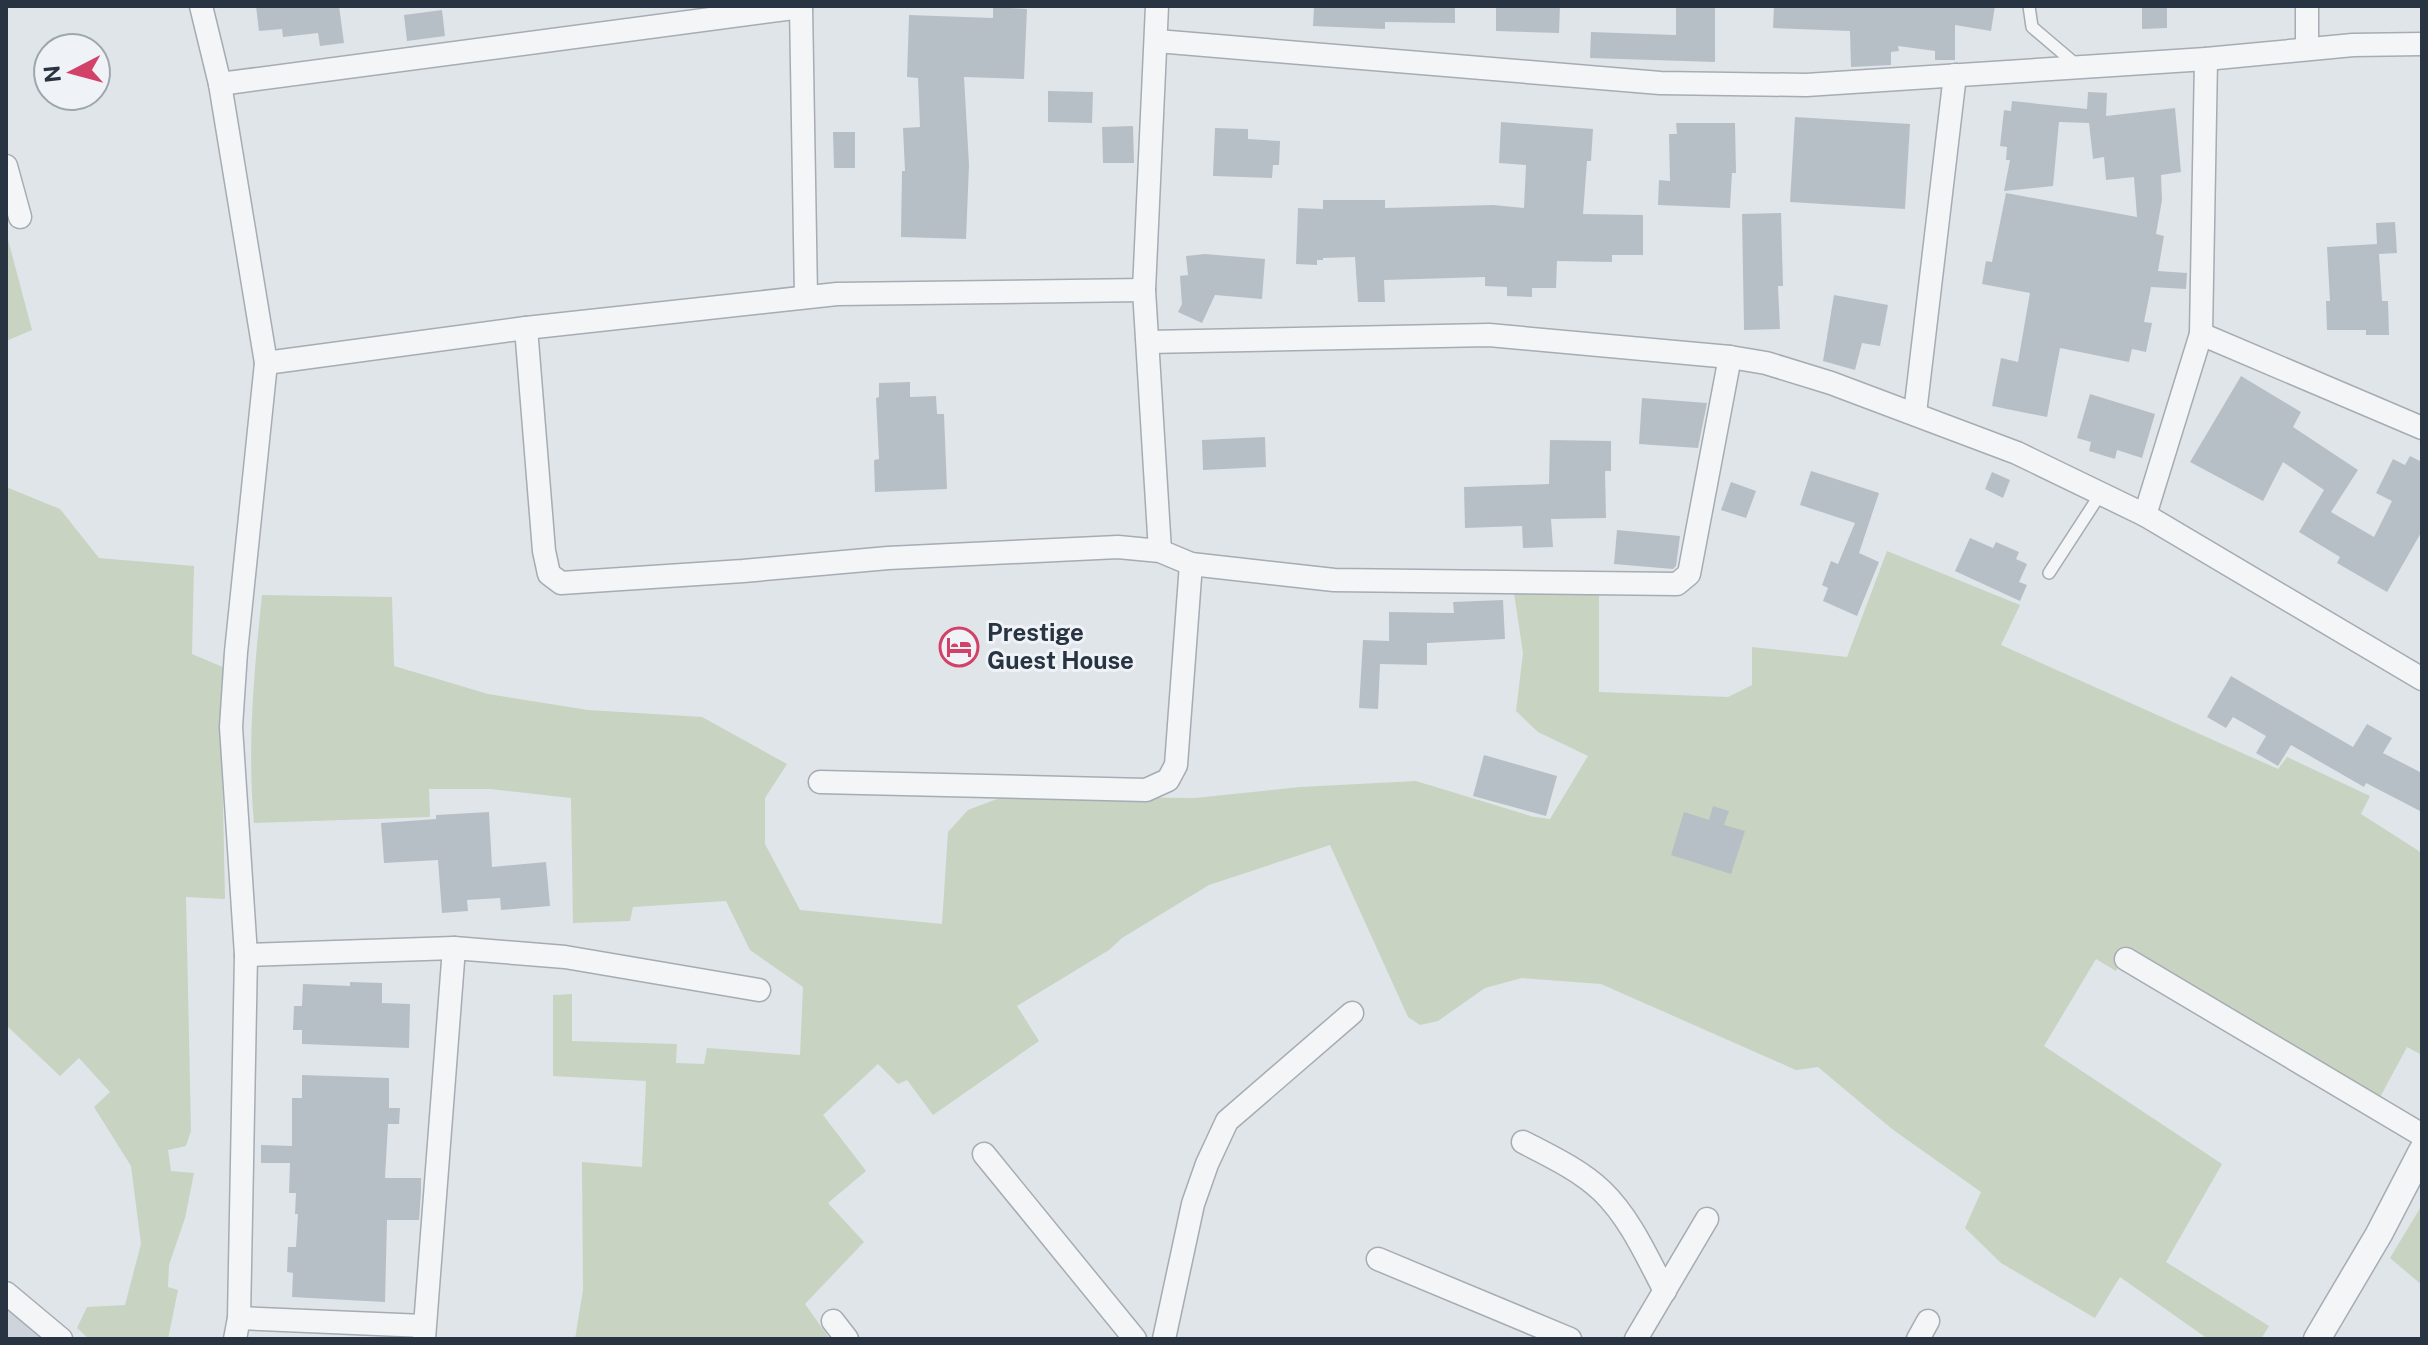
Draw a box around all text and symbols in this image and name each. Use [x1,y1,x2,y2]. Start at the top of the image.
north arrow [32,32,112,112]
text: N [38,64,66,84]
place label: Prestige Guest House [987,618,1134,674]
hotel icon: Prestige Guest House [938,626,980,668]

